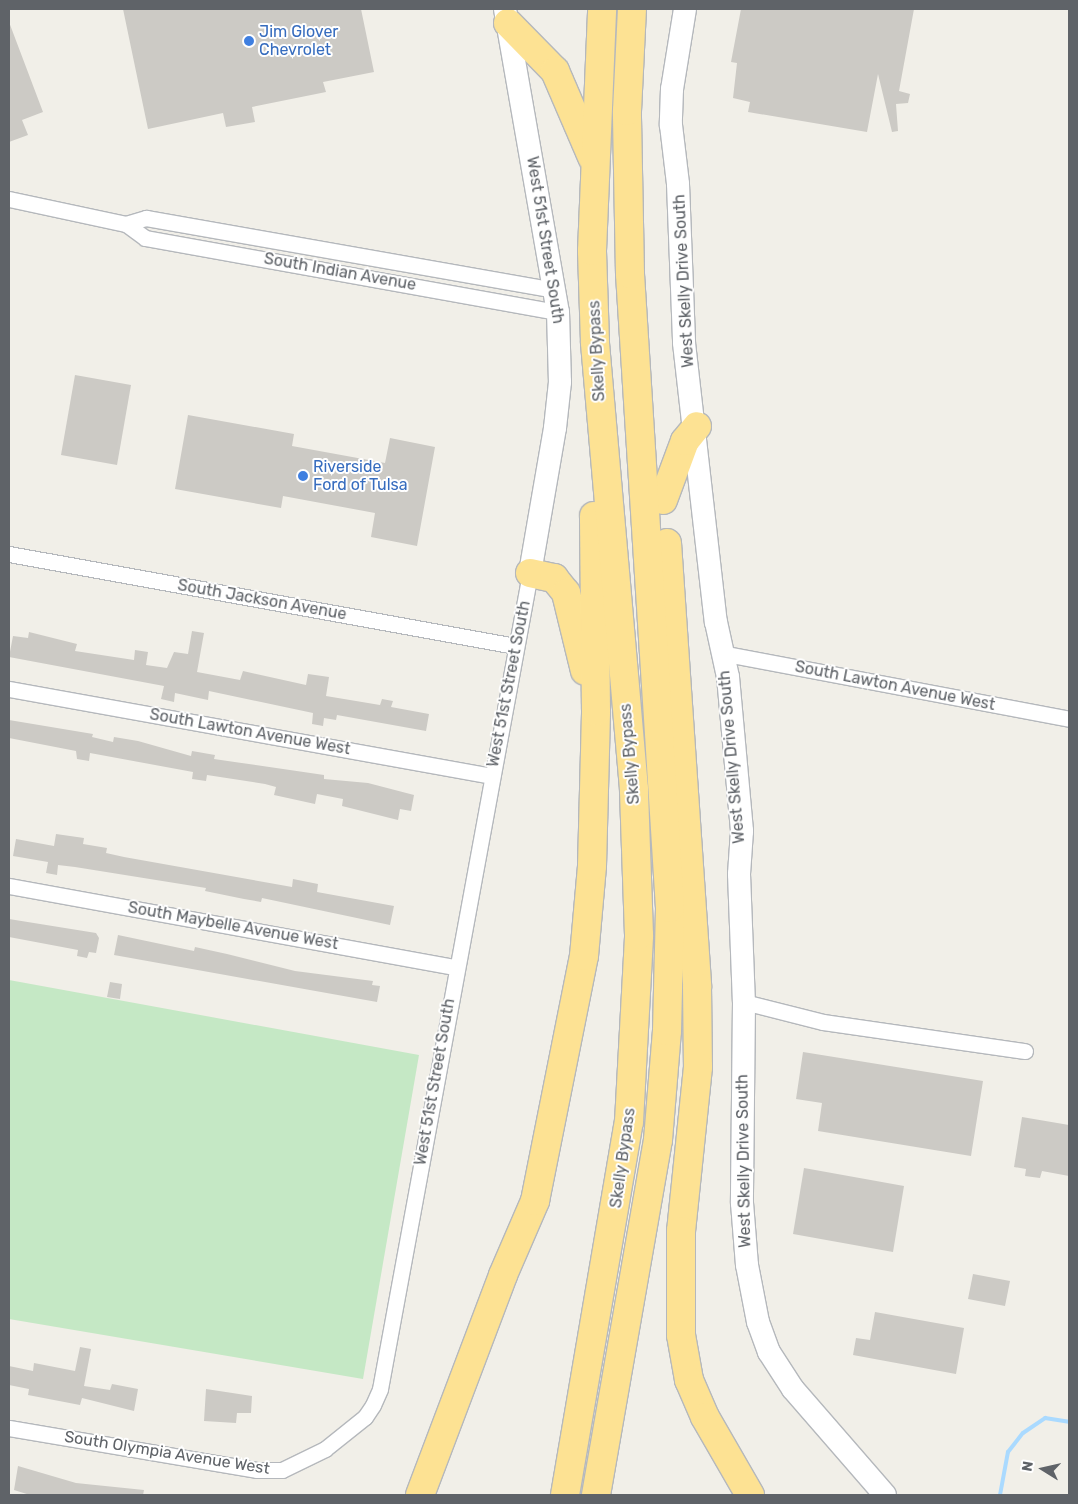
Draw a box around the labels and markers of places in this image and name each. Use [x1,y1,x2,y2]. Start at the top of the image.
place label: Jim Glover Chevrolet [259,22,338,60]
marker: Jim Glover Chevrolet [243,35,255,47]
place label: Riverside Ford of Tulsa [313,457,408,495]
marker: Riverside Ford of Tulsa [297,470,309,482]

